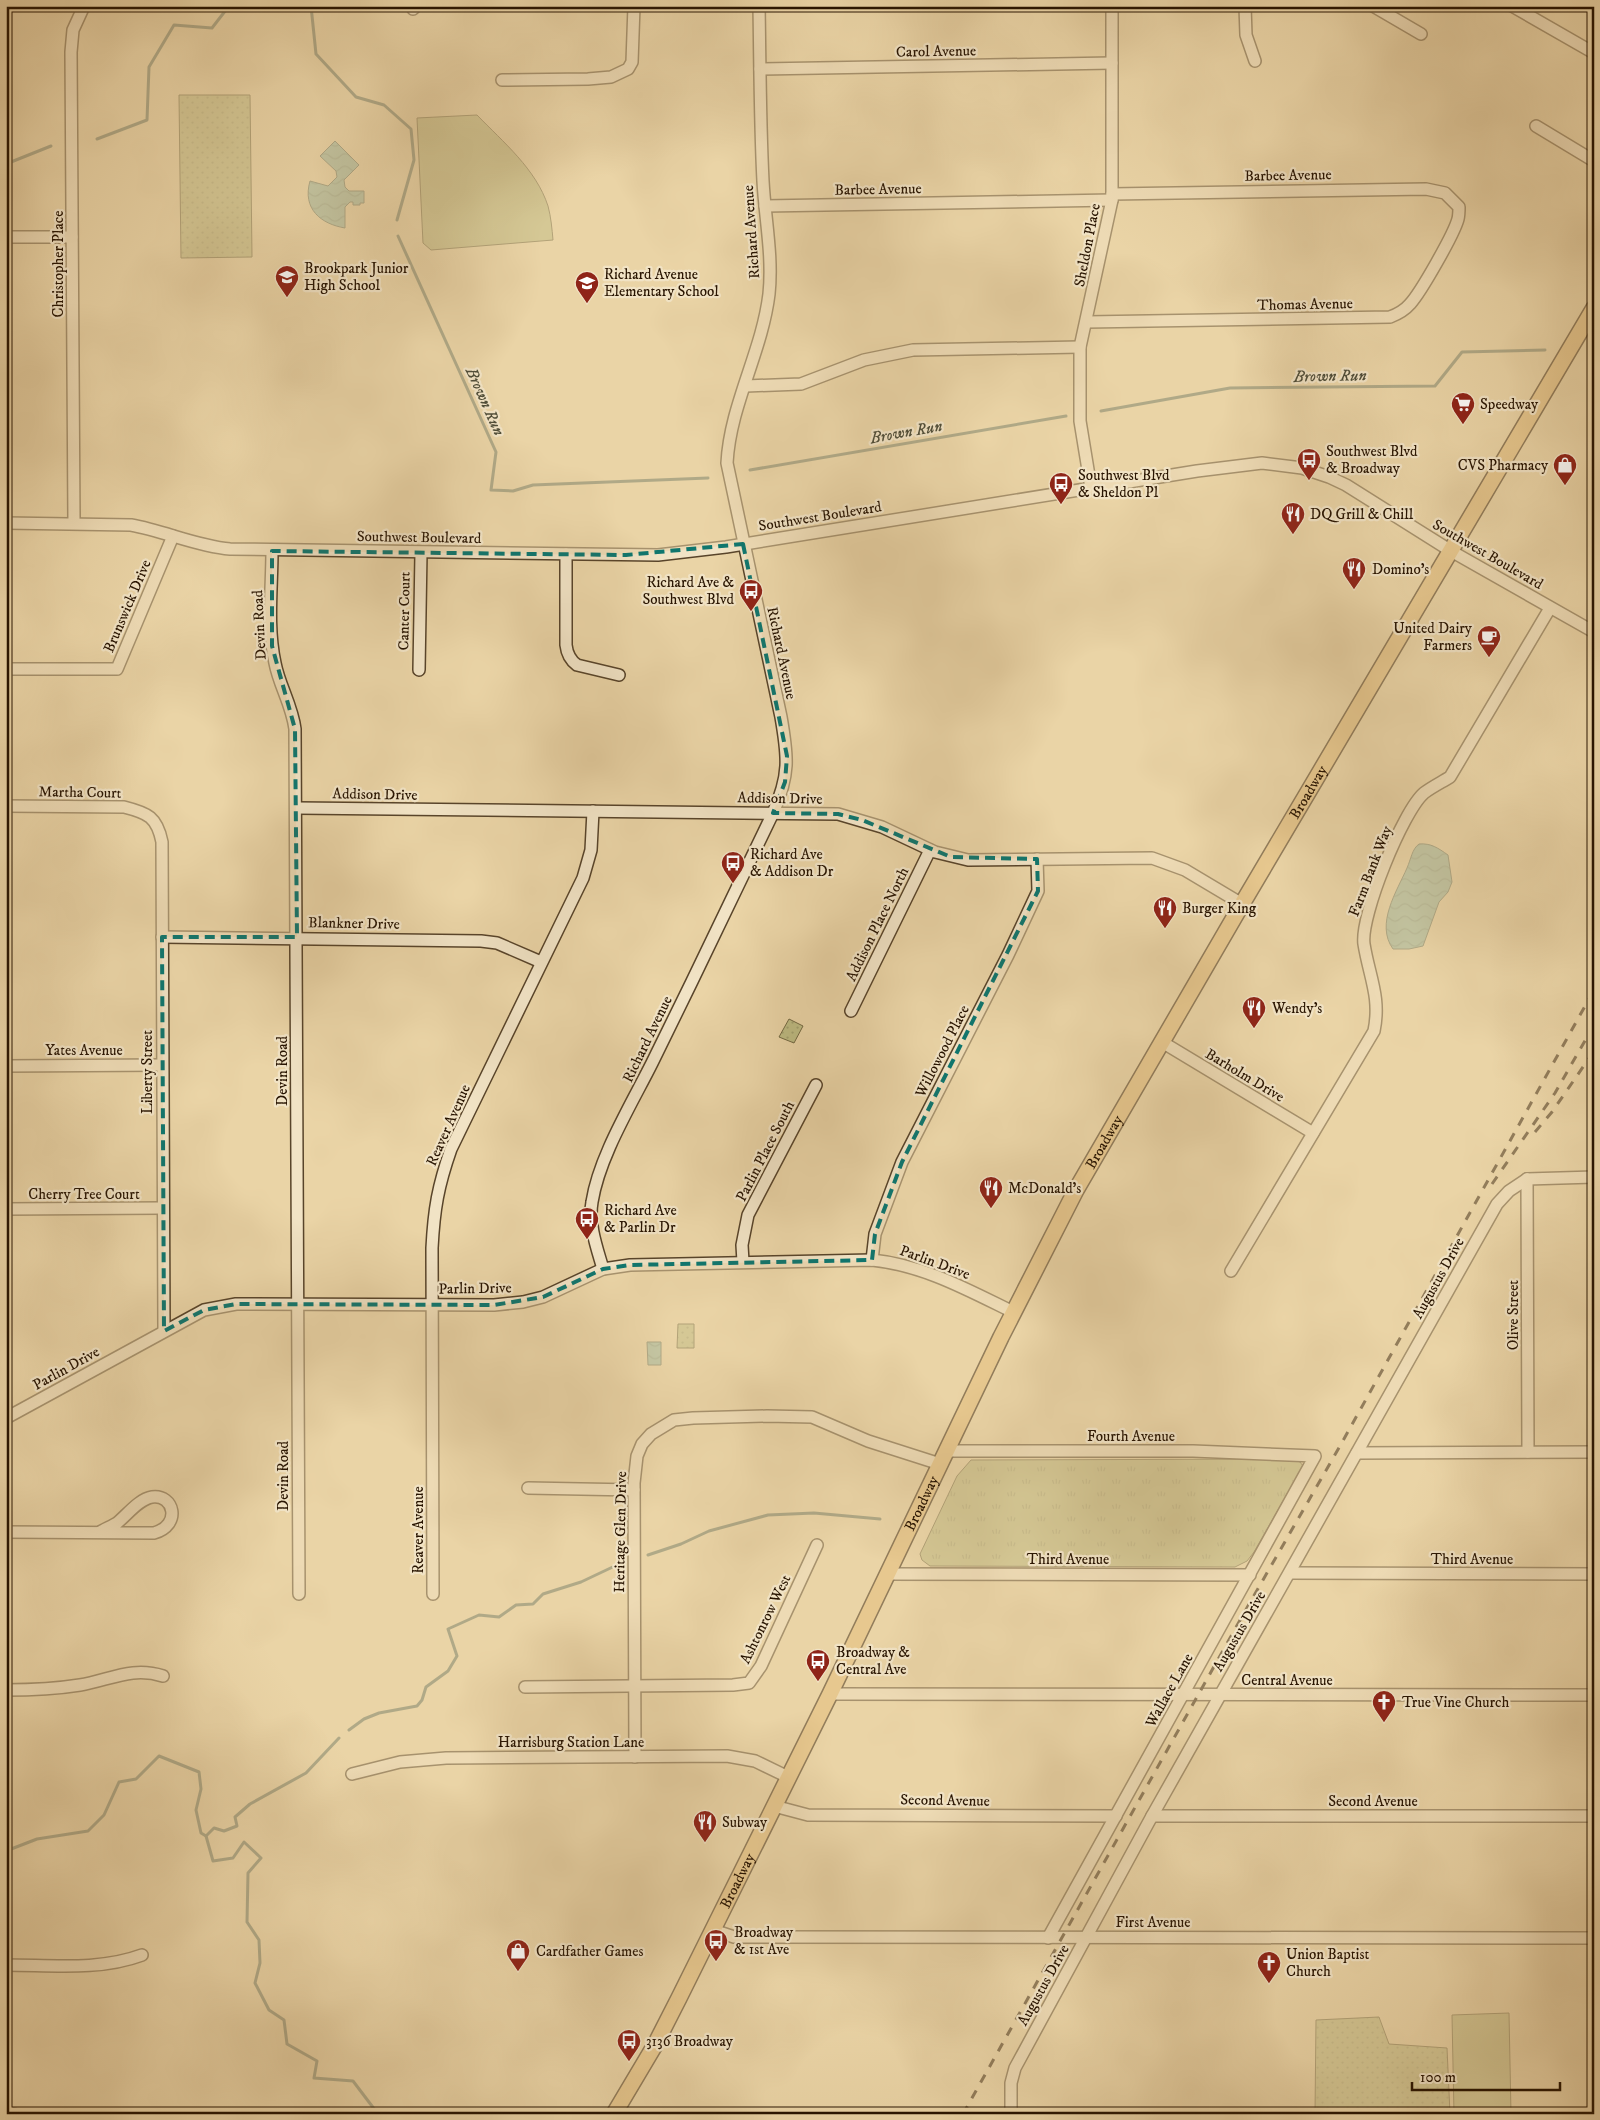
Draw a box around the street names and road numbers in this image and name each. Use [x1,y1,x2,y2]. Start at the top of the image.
street label: Carol Avenue [896,41,976,62]
street label: Barbee Avenue [1244,165,1332,186]
street label: Barbee Avenue [834,179,922,200]
street label: Richard Avenue [739,184,764,280]
street label: Sheldon Place [1070,202,1105,288]
street label: Christopher Place [49,211,68,317]
street label: Thomas Avenue [1257,294,1353,315]
street label: Southwest Boulevard [757,497,884,536]
street label: Southwest Boulevard [1429,515,1547,594]
street label: Southwest Boulevard [357,527,482,548]
street label: Brunswick Drive [99,557,156,655]
street label: Canter Court [394,571,415,651]
street label: Devin Road [248,589,271,660]
street label: Richard Avenue [762,605,801,701]
street label: Broadway [1285,761,1332,823]
street label: Martha Court [38,782,122,803]
street label: Addison Drive [332,784,418,805]
street label: Addison Drive [737,788,823,809]
street label: Farm Bank Way [1344,822,1397,919]
street label: Addison Place North [842,864,913,984]
street label: Blankner Drive [308,913,400,934]
street label: Richard Avenue [618,993,677,1086]
street label: Willowood Place [911,1002,974,1101]
street label: Liberty Street [138,1030,157,1114]
street label: Devin Road [273,1036,292,1106]
street label: Yates Avenue [45,1041,123,1060]
street label: Barholm Drive [1202,1044,1288,1106]
street label: Reaver Avenue [422,1081,475,1169]
street label: Parlin Place South [732,1098,799,1205]
street label: Broadway [1081,1111,1128,1172]
street label: Cherry Tree Court [28,1185,140,1204]
street label: Augustus Drive [1408,1234,1469,1322]
street label: Parlin Drive [897,1241,973,1284]
street label: Parlin Drive [438,1278,512,1299]
street label: Olive Street [1504,1280,1523,1350]
street label: Parlin Drive [30,1342,103,1395]
street label: Fourth Avenue [1087,1427,1175,1446]
street label: Devin Road [274,1441,293,1511]
street label: Heritage Glen Drive [610,1471,631,1593]
street label: Broadway [900,1472,944,1534]
street label: Reaver Avenue [409,1486,428,1574]
street label: Third Avenue [1027,1550,1109,1569]
street label: Third Avenue [1431,1550,1513,1569]
street label: Ashtonrow West [736,1571,795,1667]
street label: Augustus Drive [1209,1588,1270,1675]
street label: Wallace Lane [1141,1650,1198,1731]
street label: Central Avenue [1241,1671,1333,1690]
street label: Harrisburg Station Lane [498,1733,644,1752]
street label: Second Avenue [900,1790,990,1811]
street label: Second Avenue [1328,1792,1418,1811]
street label: Broadway [716,1849,760,1912]
street label: First Avenue [1116,1913,1190,1932]
street label: Augustus Drive [1013,1941,1074,2029]

